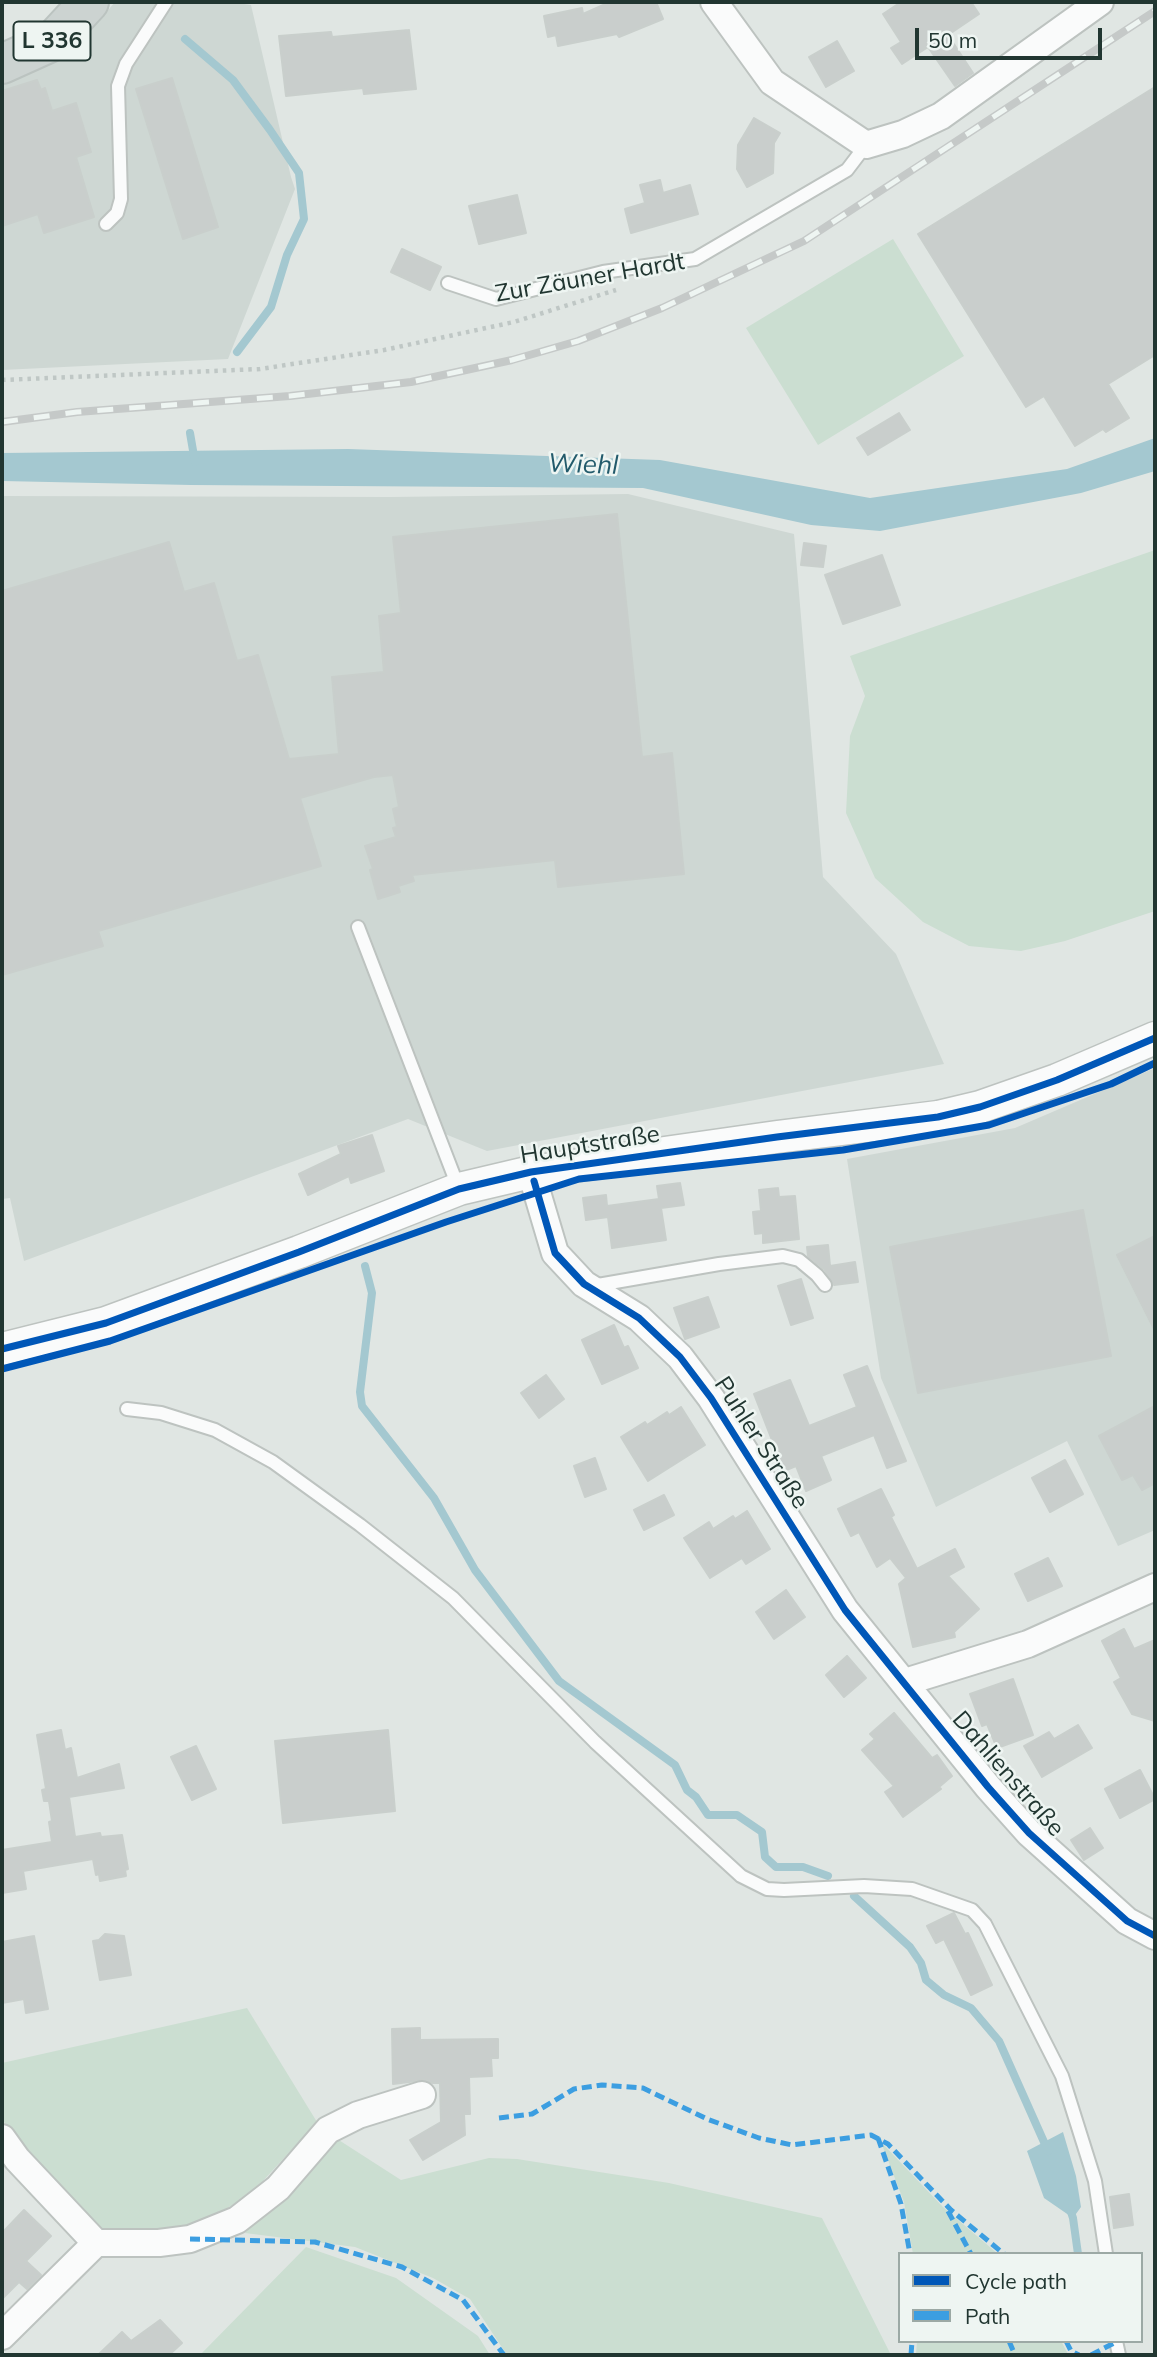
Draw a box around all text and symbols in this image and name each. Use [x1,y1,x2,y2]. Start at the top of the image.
scale bar [919,14,1106,58]
road number: L 336 [14,22,90,60]
text: 50 m [928,27,977,53]
street label: Zur Zäuner Hardt [493,247,687,309]
water label: Wiehl [547,448,619,482]
street label: Hauptstraße [518,1120,662,1170]
street label: Puhler Straße [708,1372,814,1514]
street label: Dahlienstraße [946,1706,1070,1842]
legend [898,2252,1143,2343]
text: Cycle path [965,2268,1067,2294]
text: Path [965,2303,1010,2329]

